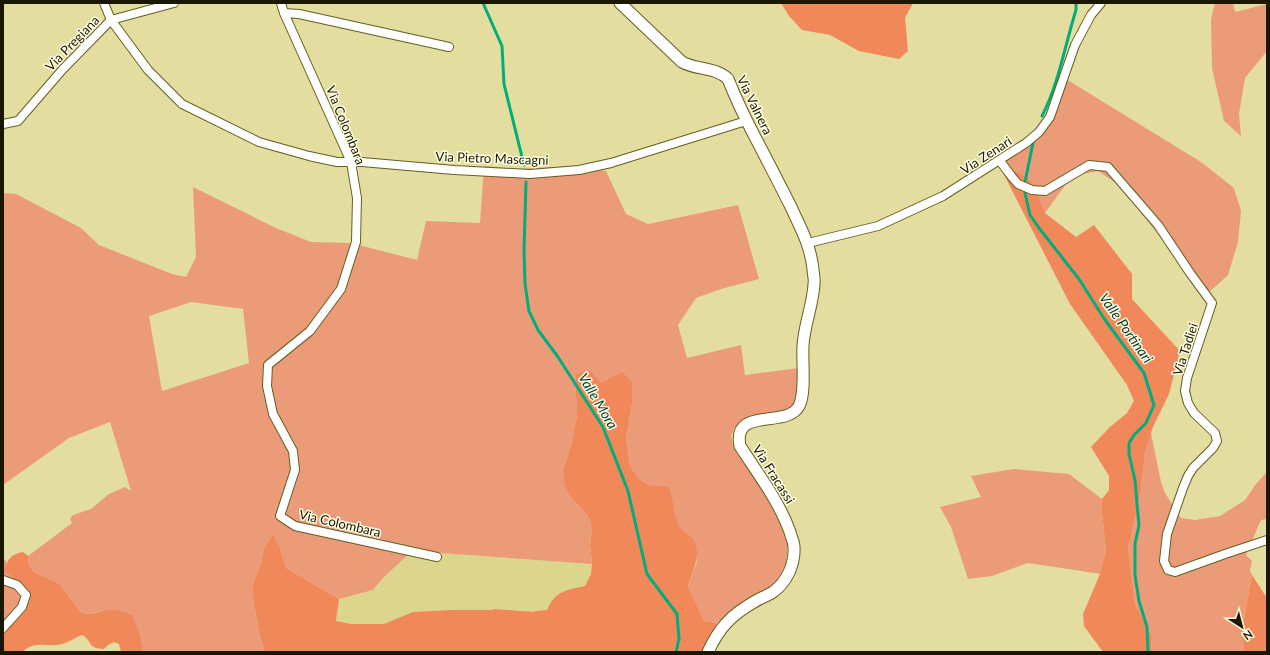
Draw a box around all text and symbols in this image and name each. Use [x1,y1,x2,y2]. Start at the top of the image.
street label: Via Pregiana [42,12,102,74]
street label: Via Valnera [734,73,776,137]
street label: Via Colombara [323,83,369,167]
street label: Via Zenari [957,133,1015,177]
street label: Via Pietro Mascagni [435,148,549,168]
water label: Valle Portinari [1096,289,1157,367]
street label: Via Tadiei [1169,321,1201,377]
water label: Valle Mora [575,370,622,432]
street label: Via Fracassi [750,442,798,506]
street label: Via Colombara [297,506,383,540]
north arrow [1222,607,1262,647]
text: N [1241,628,1255,643]

